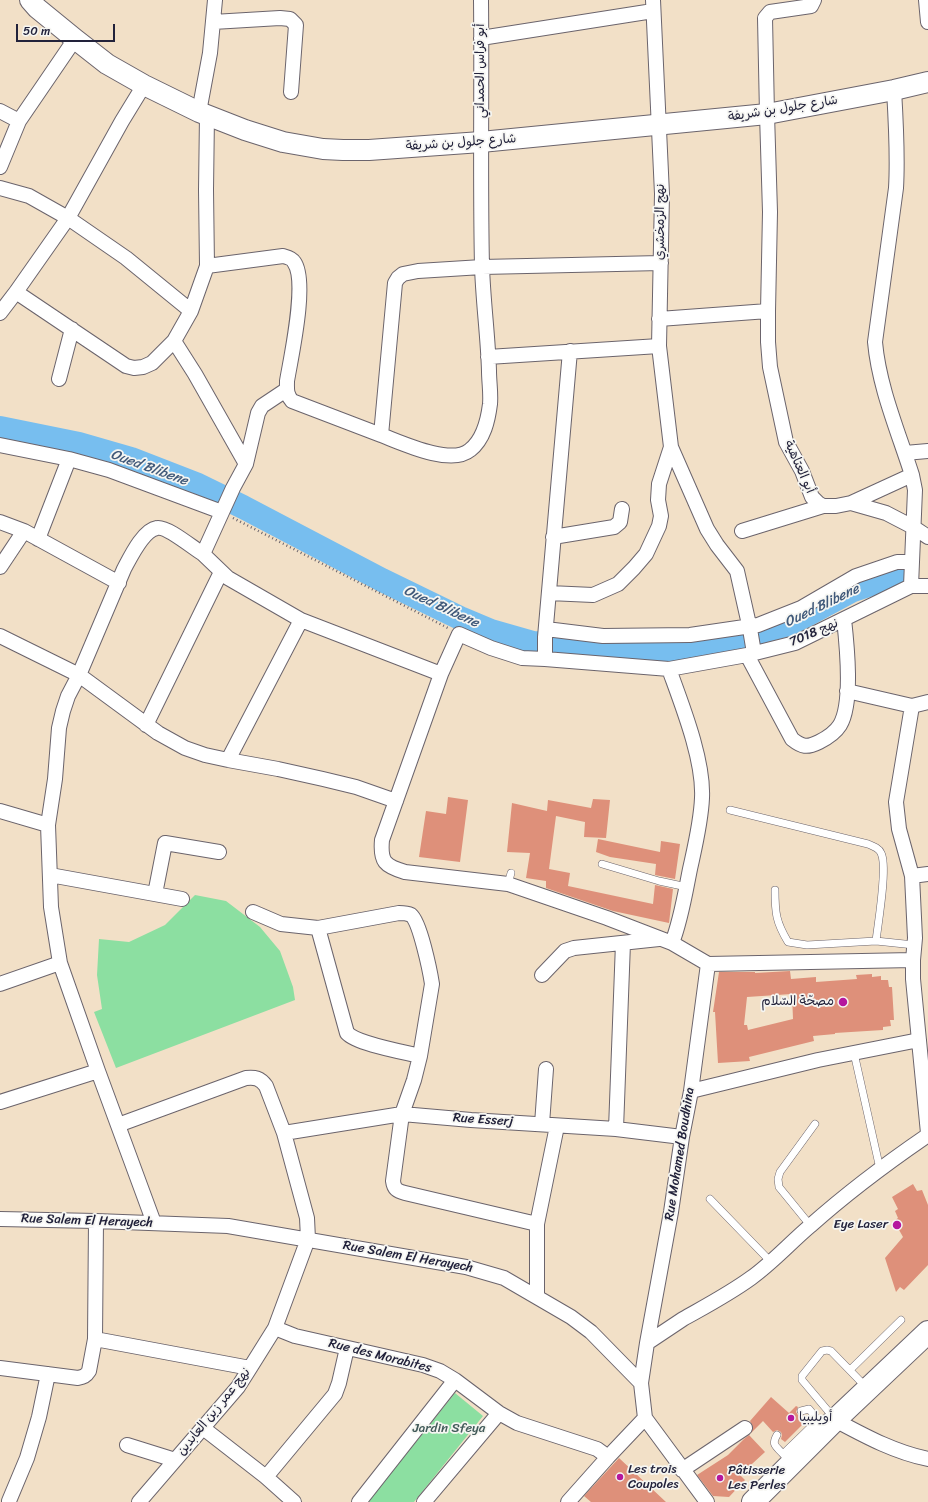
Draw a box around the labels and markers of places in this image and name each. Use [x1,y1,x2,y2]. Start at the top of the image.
place label: مصحّة السّلام [761,994,834,1010]
marker: مصحّة السّلام [837,996,849,1008]
place label: Eye Laser [833,1217,888,1233]
marker: Eye Laser [891,1219,903,1231]
place label: أويليبيا [799,1410,832,1426]
marker: أويليبيا [786,1413,796,1423]
place label: Les trois Coupoles [628,1462,679,1493]
place label: Pâtisserie Les Perles [728,1463,786,1494]
marker: Les trois Coupoles [615,1472,625,1482]
marker: Pâtisserie Les Perles [715,1473,725,1483]

